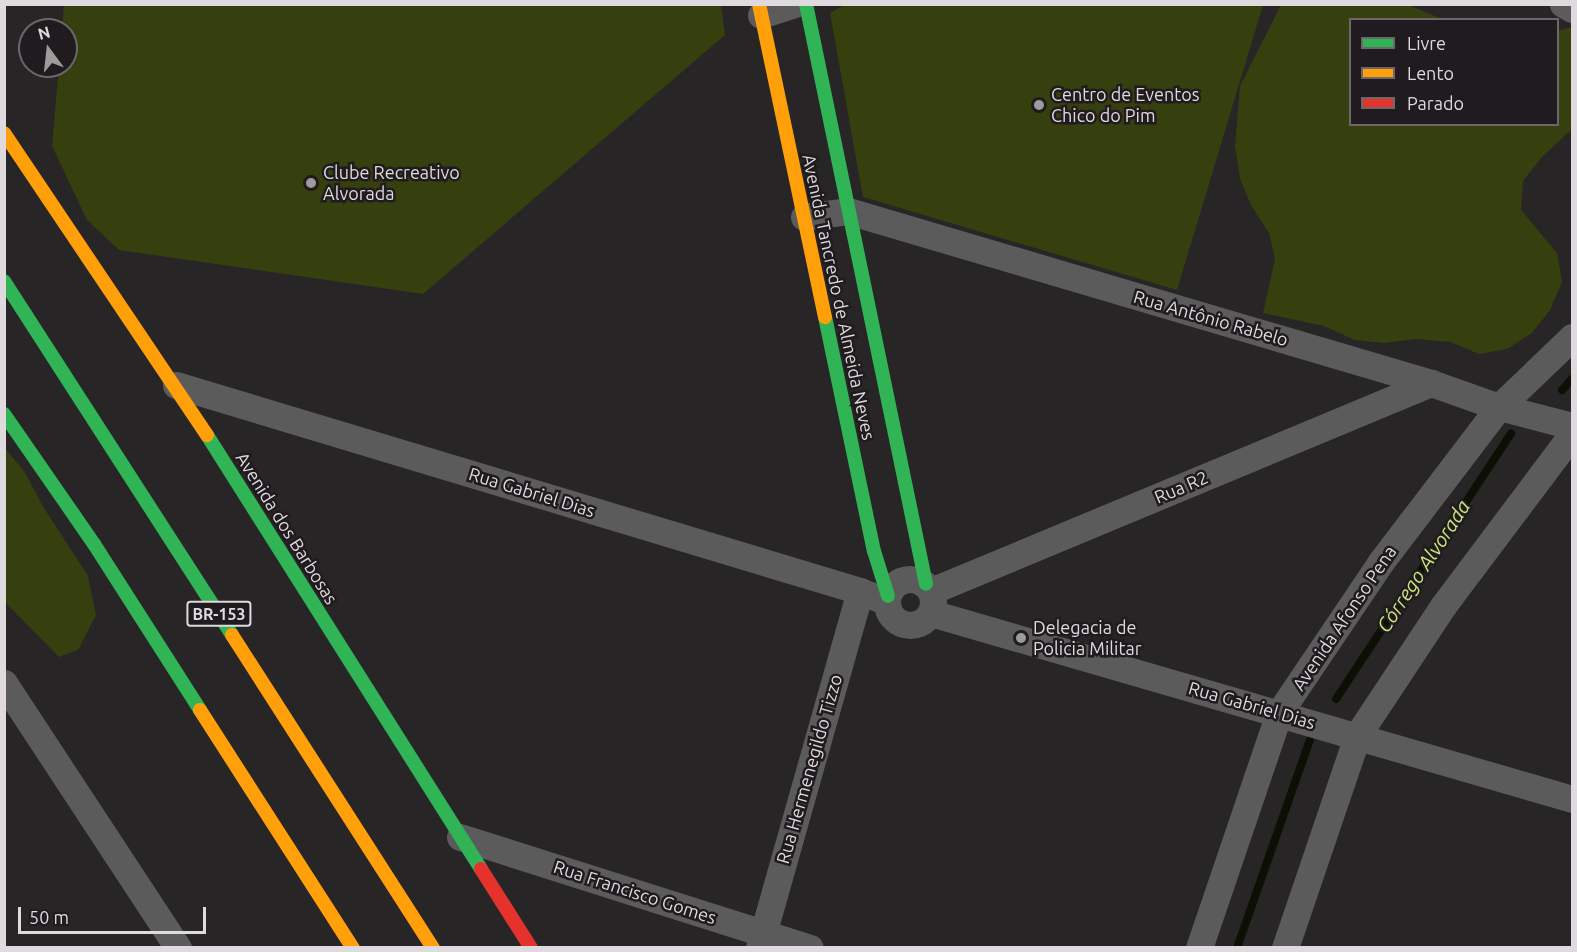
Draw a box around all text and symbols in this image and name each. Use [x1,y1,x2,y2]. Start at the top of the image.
north arrow [18,18,78,78]
legend [1349,18,1559,126]
text: N [36,22,52,43]
text: Livre [1407,33,1446,53]
text: Lento [1407,63,1454,83]
place label: Centro de Eventos Chico do Pim [1051,84,1200,127]
text: Parado [1407,93,1464,113]
marker: Centro de Eventos Chico do Pim [1032,98,1046,112]
street label: Avenida Tancredo de Almeida Neves [798,152,880,442]
place label: Clube Recreativo Alvorada [323,162,460,204]
marker: Clube Recreativo Alvorada [304,176,318,190]
street label: Rua Antônio Rabelo [1131,286,1291,350]
street label: Avenida dos Barbosas [231,448,343,608]
street label: Rua Gabriel Dias [466,463,598,521]
street label: Rua R2 [1151,466,1211,508]
water label: Córrego Alvorada [1371,495,1475,637]
street label: Avenida Afonso Pena [1287,541,1401,695]
road number: BR-153 [186,601,252,627]
place label: Delegacia de Policia Militar [1033,617,1142,660]
marker: Delegacia de Policia Militar [1014,631,1028,645]
street label: Rua Hermenegildo Tizzo [772,672,846,866]
street label: Rua Gabriel Dias [1186,677,1318,733]
street label: Rua Francisco Gomes [551,856,719,928]
scale bar [21,895,208,933]
text: 50 m [29,907,69,927]

